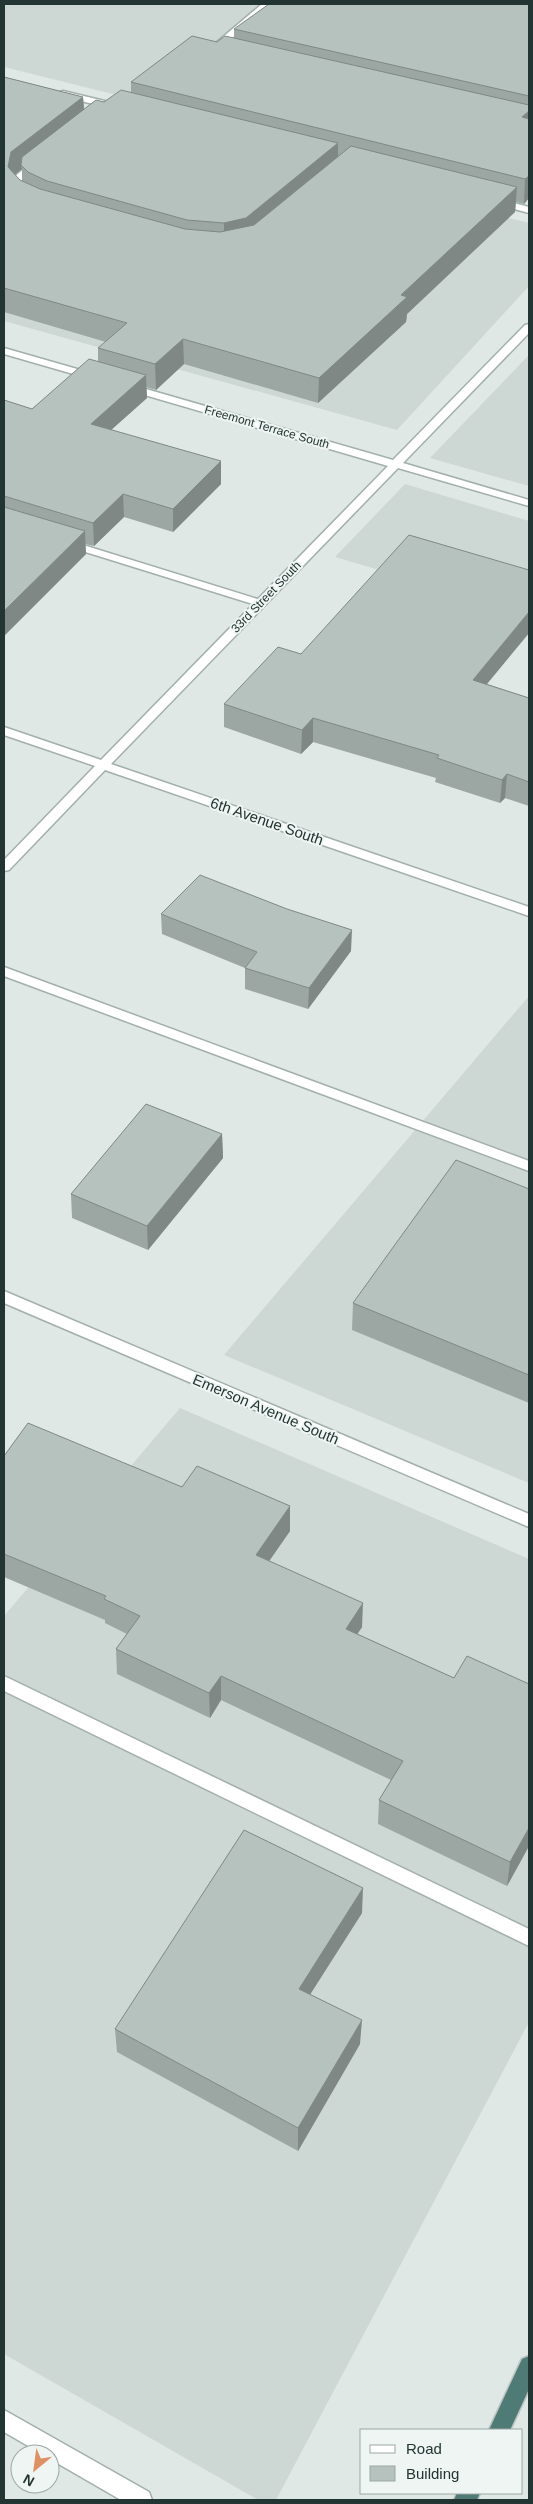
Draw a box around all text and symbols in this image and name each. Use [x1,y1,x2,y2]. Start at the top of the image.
street label: Freemont Terrace South [203,402,331,452]
street label: 33rd Street South [228,558,304,636]
street label: 6th Avenue South [208,794,326,848]
street label: Emerson Avenue South [190,1370,342,1448]
legend [360,2429,523,2494]
text: Road [406,2440,442,2457]
north arrow [10,2444,60,2494]
text: Building [406,2465,459,2482]
text: N [20,2471,37,2490]

